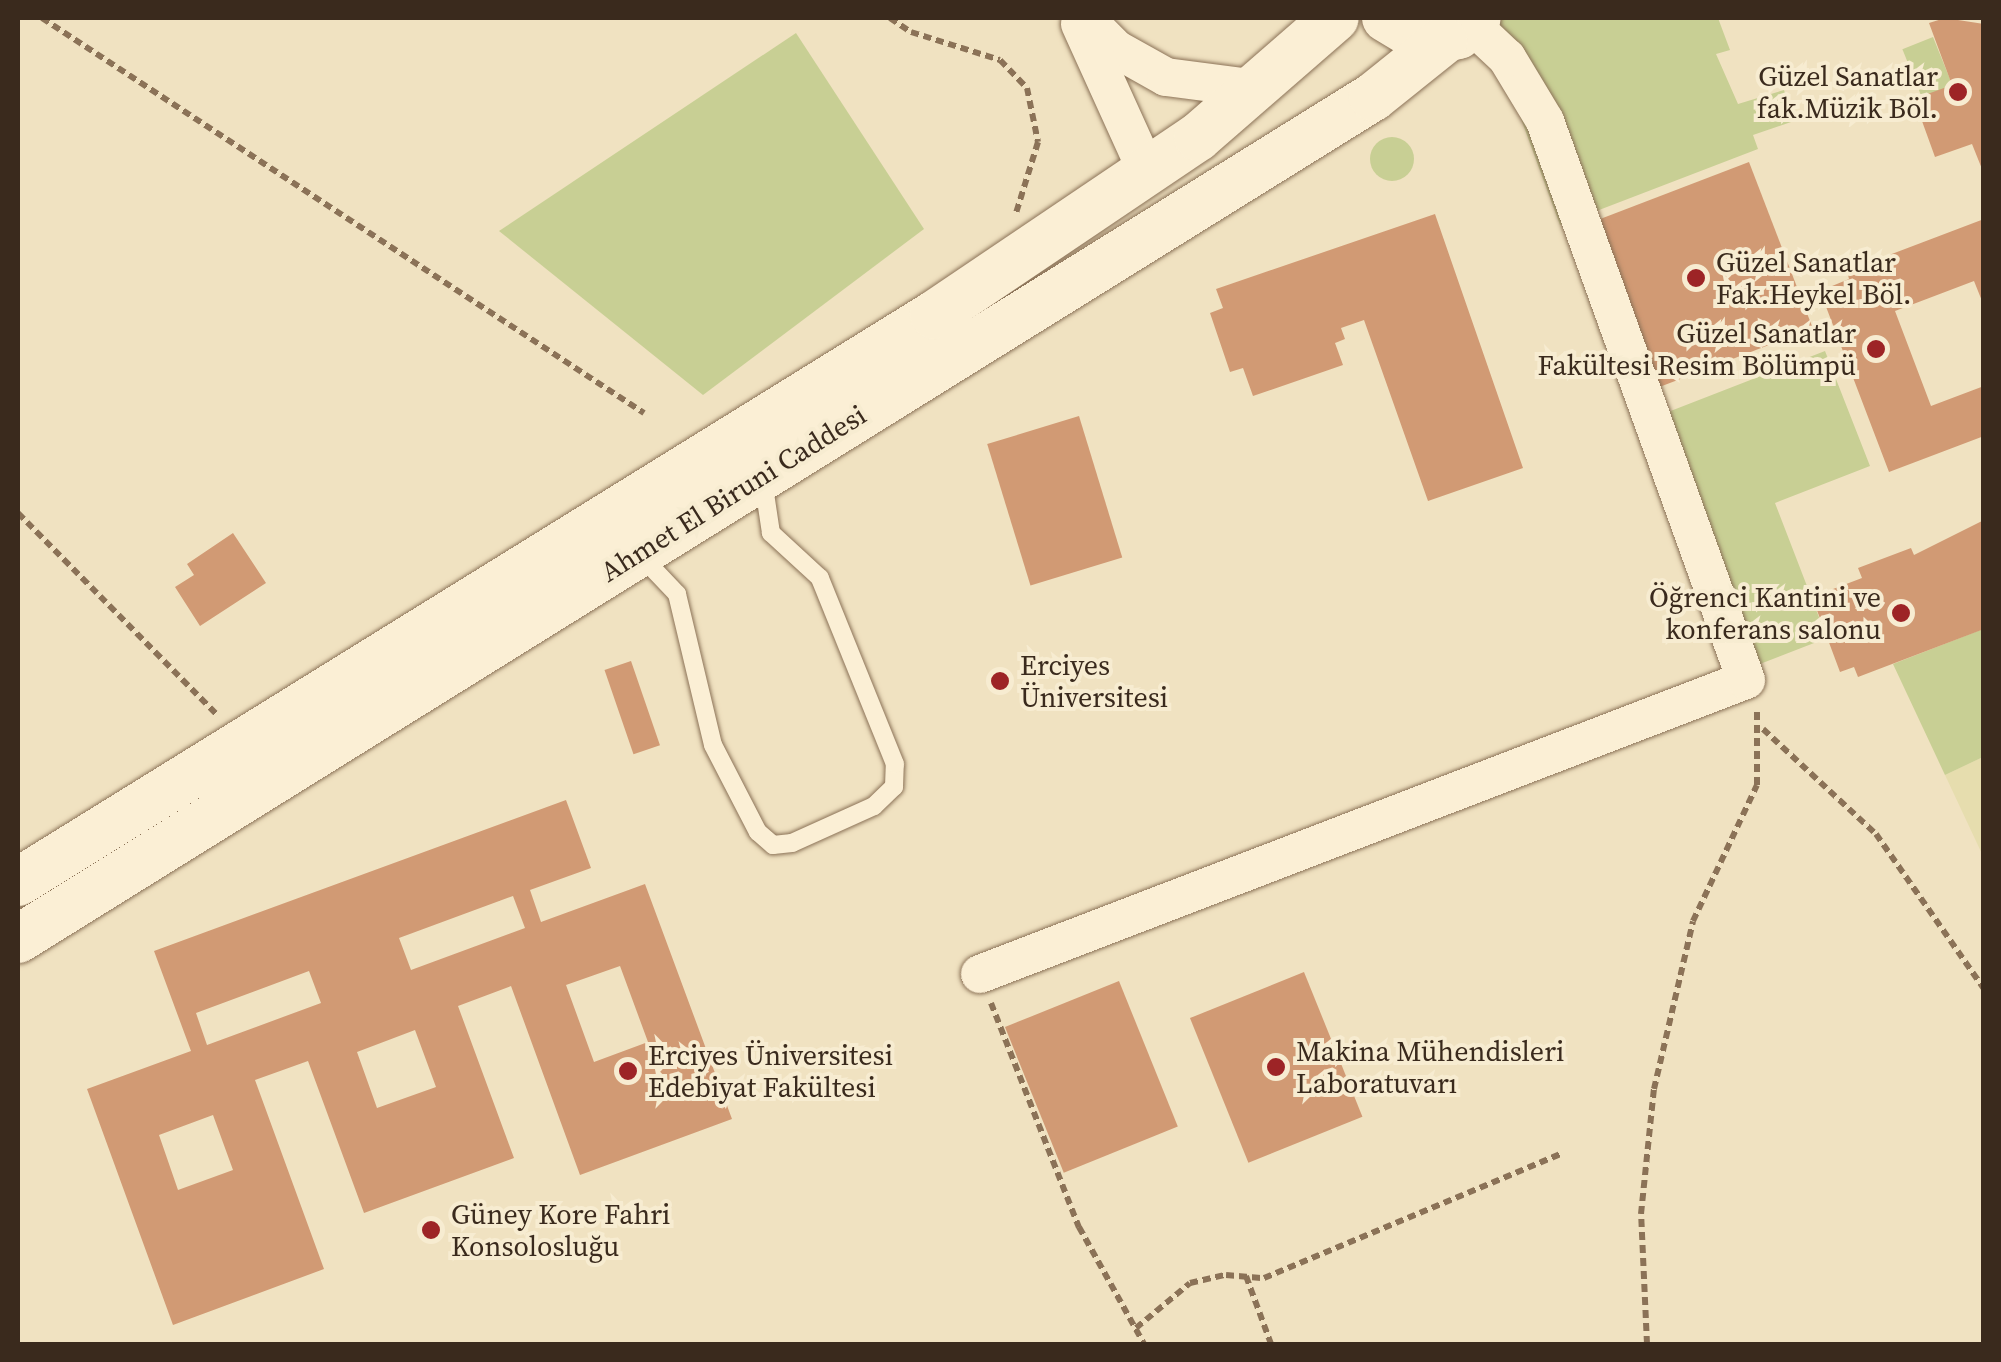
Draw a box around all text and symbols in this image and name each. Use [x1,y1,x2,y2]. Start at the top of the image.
place label: Güzel Sanatlar fak.Müzik Böl. [1757,59,1938,125]
marker: Güzel Sanatlar fak.Müzik Böl. [1947,81,1969,103]
place label: Güzel Sanatlar Fak.Heykel Böl. [1716,245,1911,311]
marker: Güzel Sanatlar Fak.Heykel Böl. [1685,267,1707,289]
place label: Güzel Sanatlar Fakültesi Resim Bölümpü [1538,316,1856,382]
marker: Güzel Sanatlar Fakültesi Resim Bölümpü [1865,338,1887,360]
street label: Ahmet El Biruni Caddesi [594,397,872,589]
place label: Öğrenci Kantini ve konferans salonu [1649,580,1881,646]
marker: Öğrenci Kantini ve konferans salonu [1890,602,1912,624]
place label: Erciyes Üniversitesi [1020,648,1168,714]
marker: Erciyes Üniversitesi [989,670,1011,692]
place label: Makina Mühendisleri Laboratuvarı [1296,1034,1564,1100]
place label: Erciyes Üniversitesi Edebiyat Fakültesi [648,1038,893,1104]
marker: Makina Mühendisleri Laboratuvarı [1265,1056,1287,1078]
marker: Erciyes Üniversitesi Edebiyat Fakültesi [617,1060,639,1082]
place label: Güney Kore Fahri Konsolosluğu [451,1197,670,1263]
marker: Güney Kore Fahri Konsolosluğu [420,1219,442,1241]

